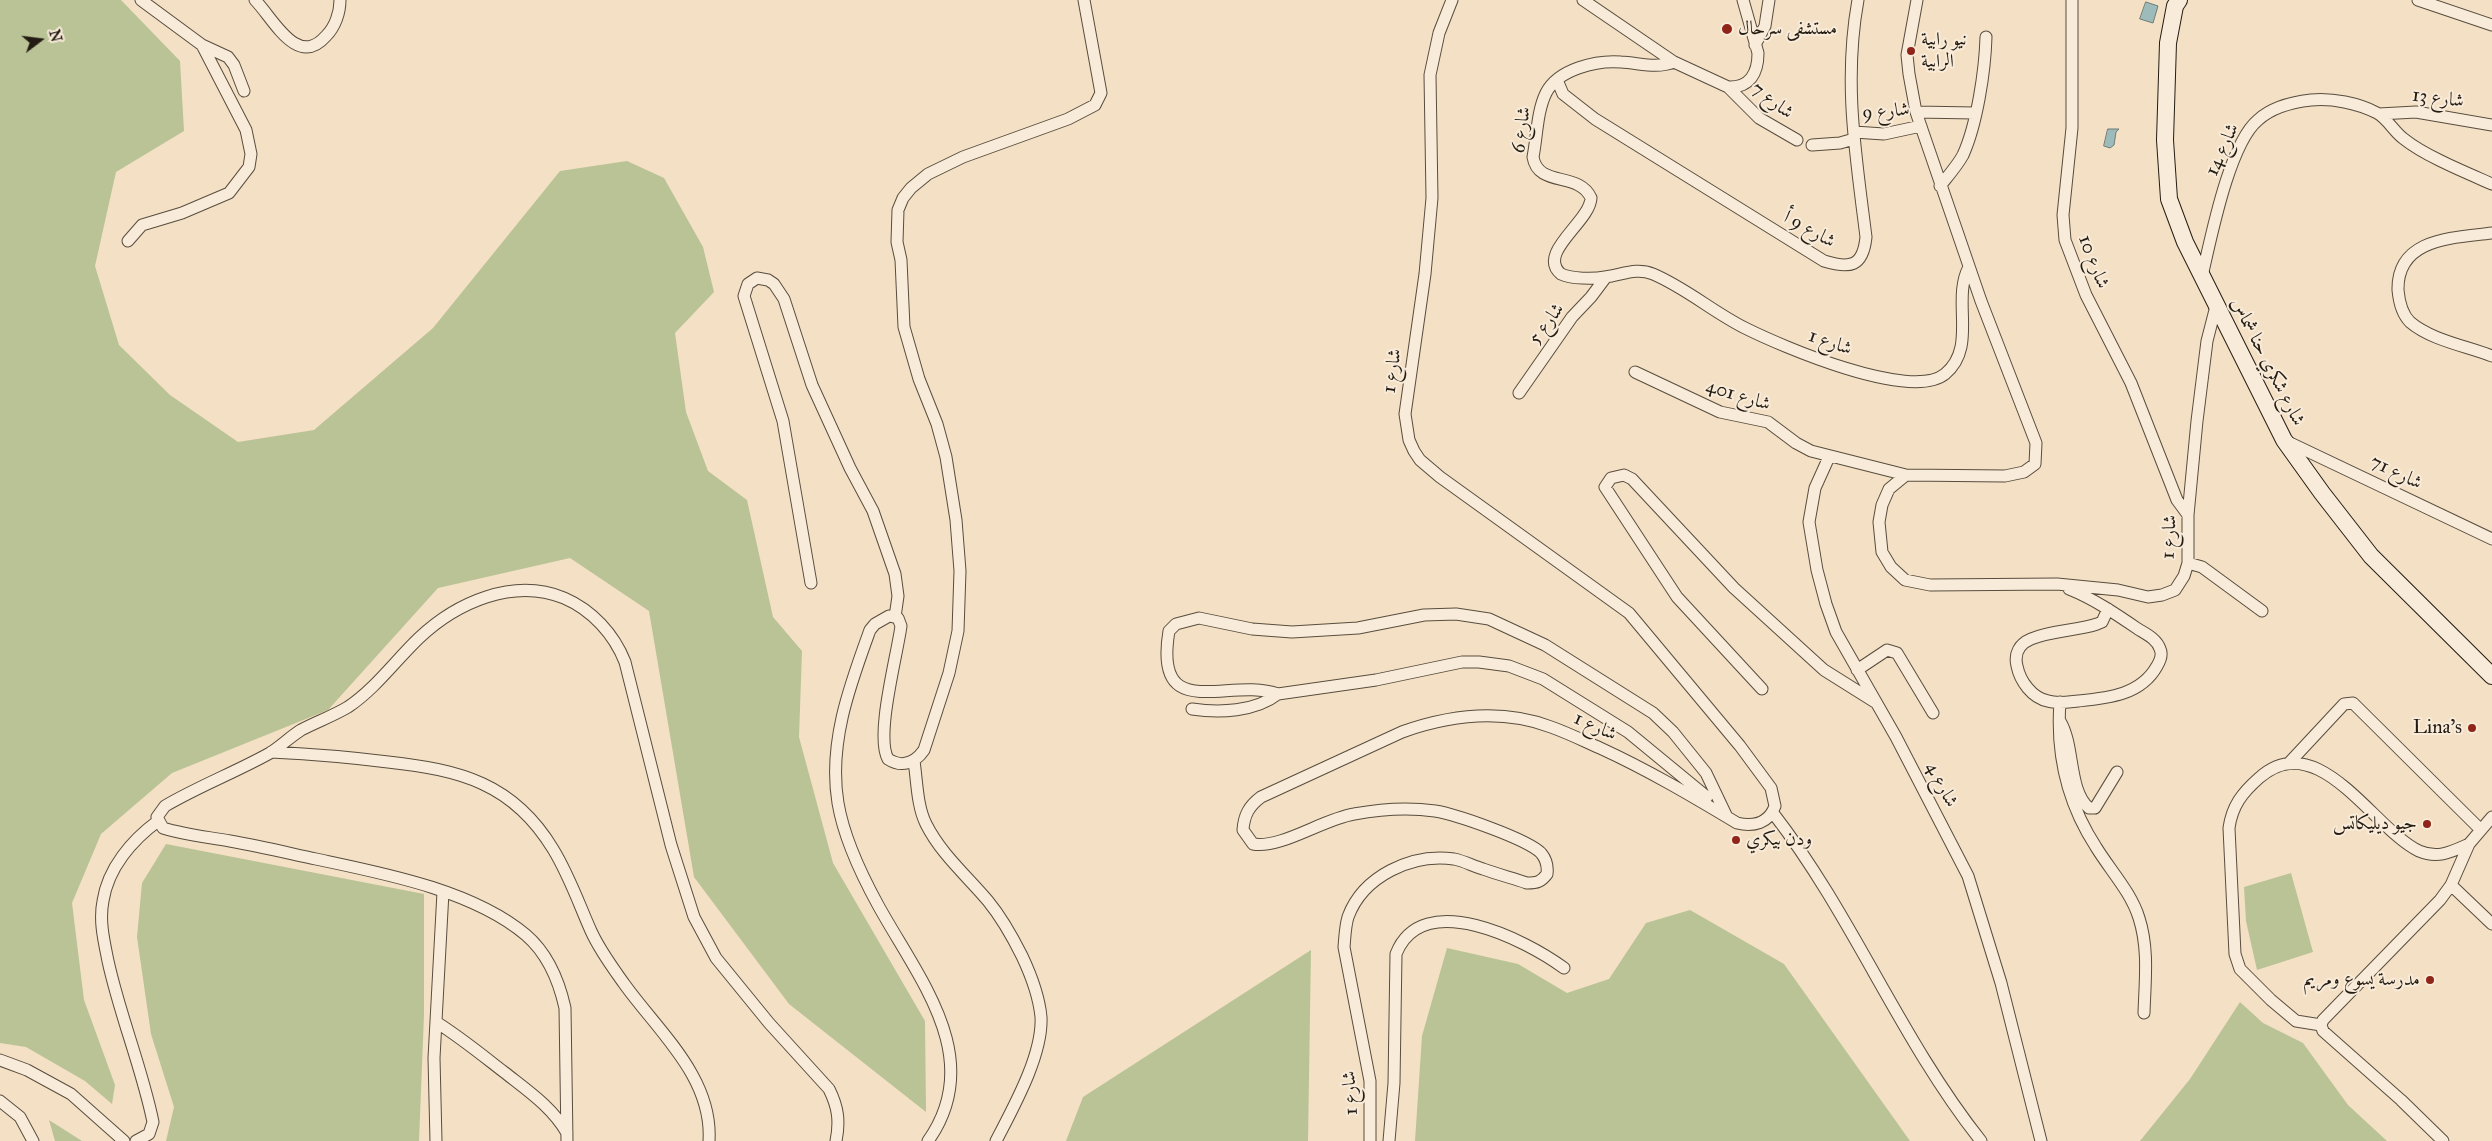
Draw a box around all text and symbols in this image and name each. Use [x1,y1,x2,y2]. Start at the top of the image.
north arrow [15,15,65,65]
place label: مستشفى سرحال [1738,18,1837,40]
marker: مستشفى سرحال [1720,22,1734,36]
text: N [45,28,65,44]
place label: نيو رابية الرابية [1921,29,1967,73]
marker: نيو رابية الرابية [1905,45,1917,57]
street label: شارع 7 [1746,77,1798,125]
street label: شارع 13 [2411,85,2465,113]
street label: شارع 9 [1861,99,1911,125]
street label: شارع 6 [1507,105,1537,155]
street label: شارع 14 [2201,120,2245,180]
street label: شارع 9 أ [1779,206,1839,254]
street label: شارع 10 [2072,232,2114,292]
street label: شارع شكري حنا شماس [2225,294,2309,430]
street label: شارع 5 [1524,299,1570,349]
street label: شارع 1 [1805,325,1855,361]
street label: شارع 1 [1379,347,1407,395]
street label: شارع 401 [1703,375,1773,417]
street label: شارع 71 [2366,451,2426,495]
street label: شارع 1 [2157,514,2183,560]
street label: شارع 1 [1570,708,1620,746]
place label: Lina's [2413,717,2462,739]
marker: Lina's [2466,722,2478,734]
street label: شارع 4 [1920,759,1962,811]
place label: جيو ديليكاتس [2333,813,2417,835]
marker: جيو ديليكاتس [2421,818,2433,830]
place label: ودن بيكري [1746,829,1812,851]
marker: ودن بيكري [1730,834,1742,846]
place label: مدرسة يسوع ومريم [2303,969,2420,991]
marker: مدرسة يسوع ومريم [2424,974,2436,986]
street label: شارع 1 [1338,1070,1364,1116]

